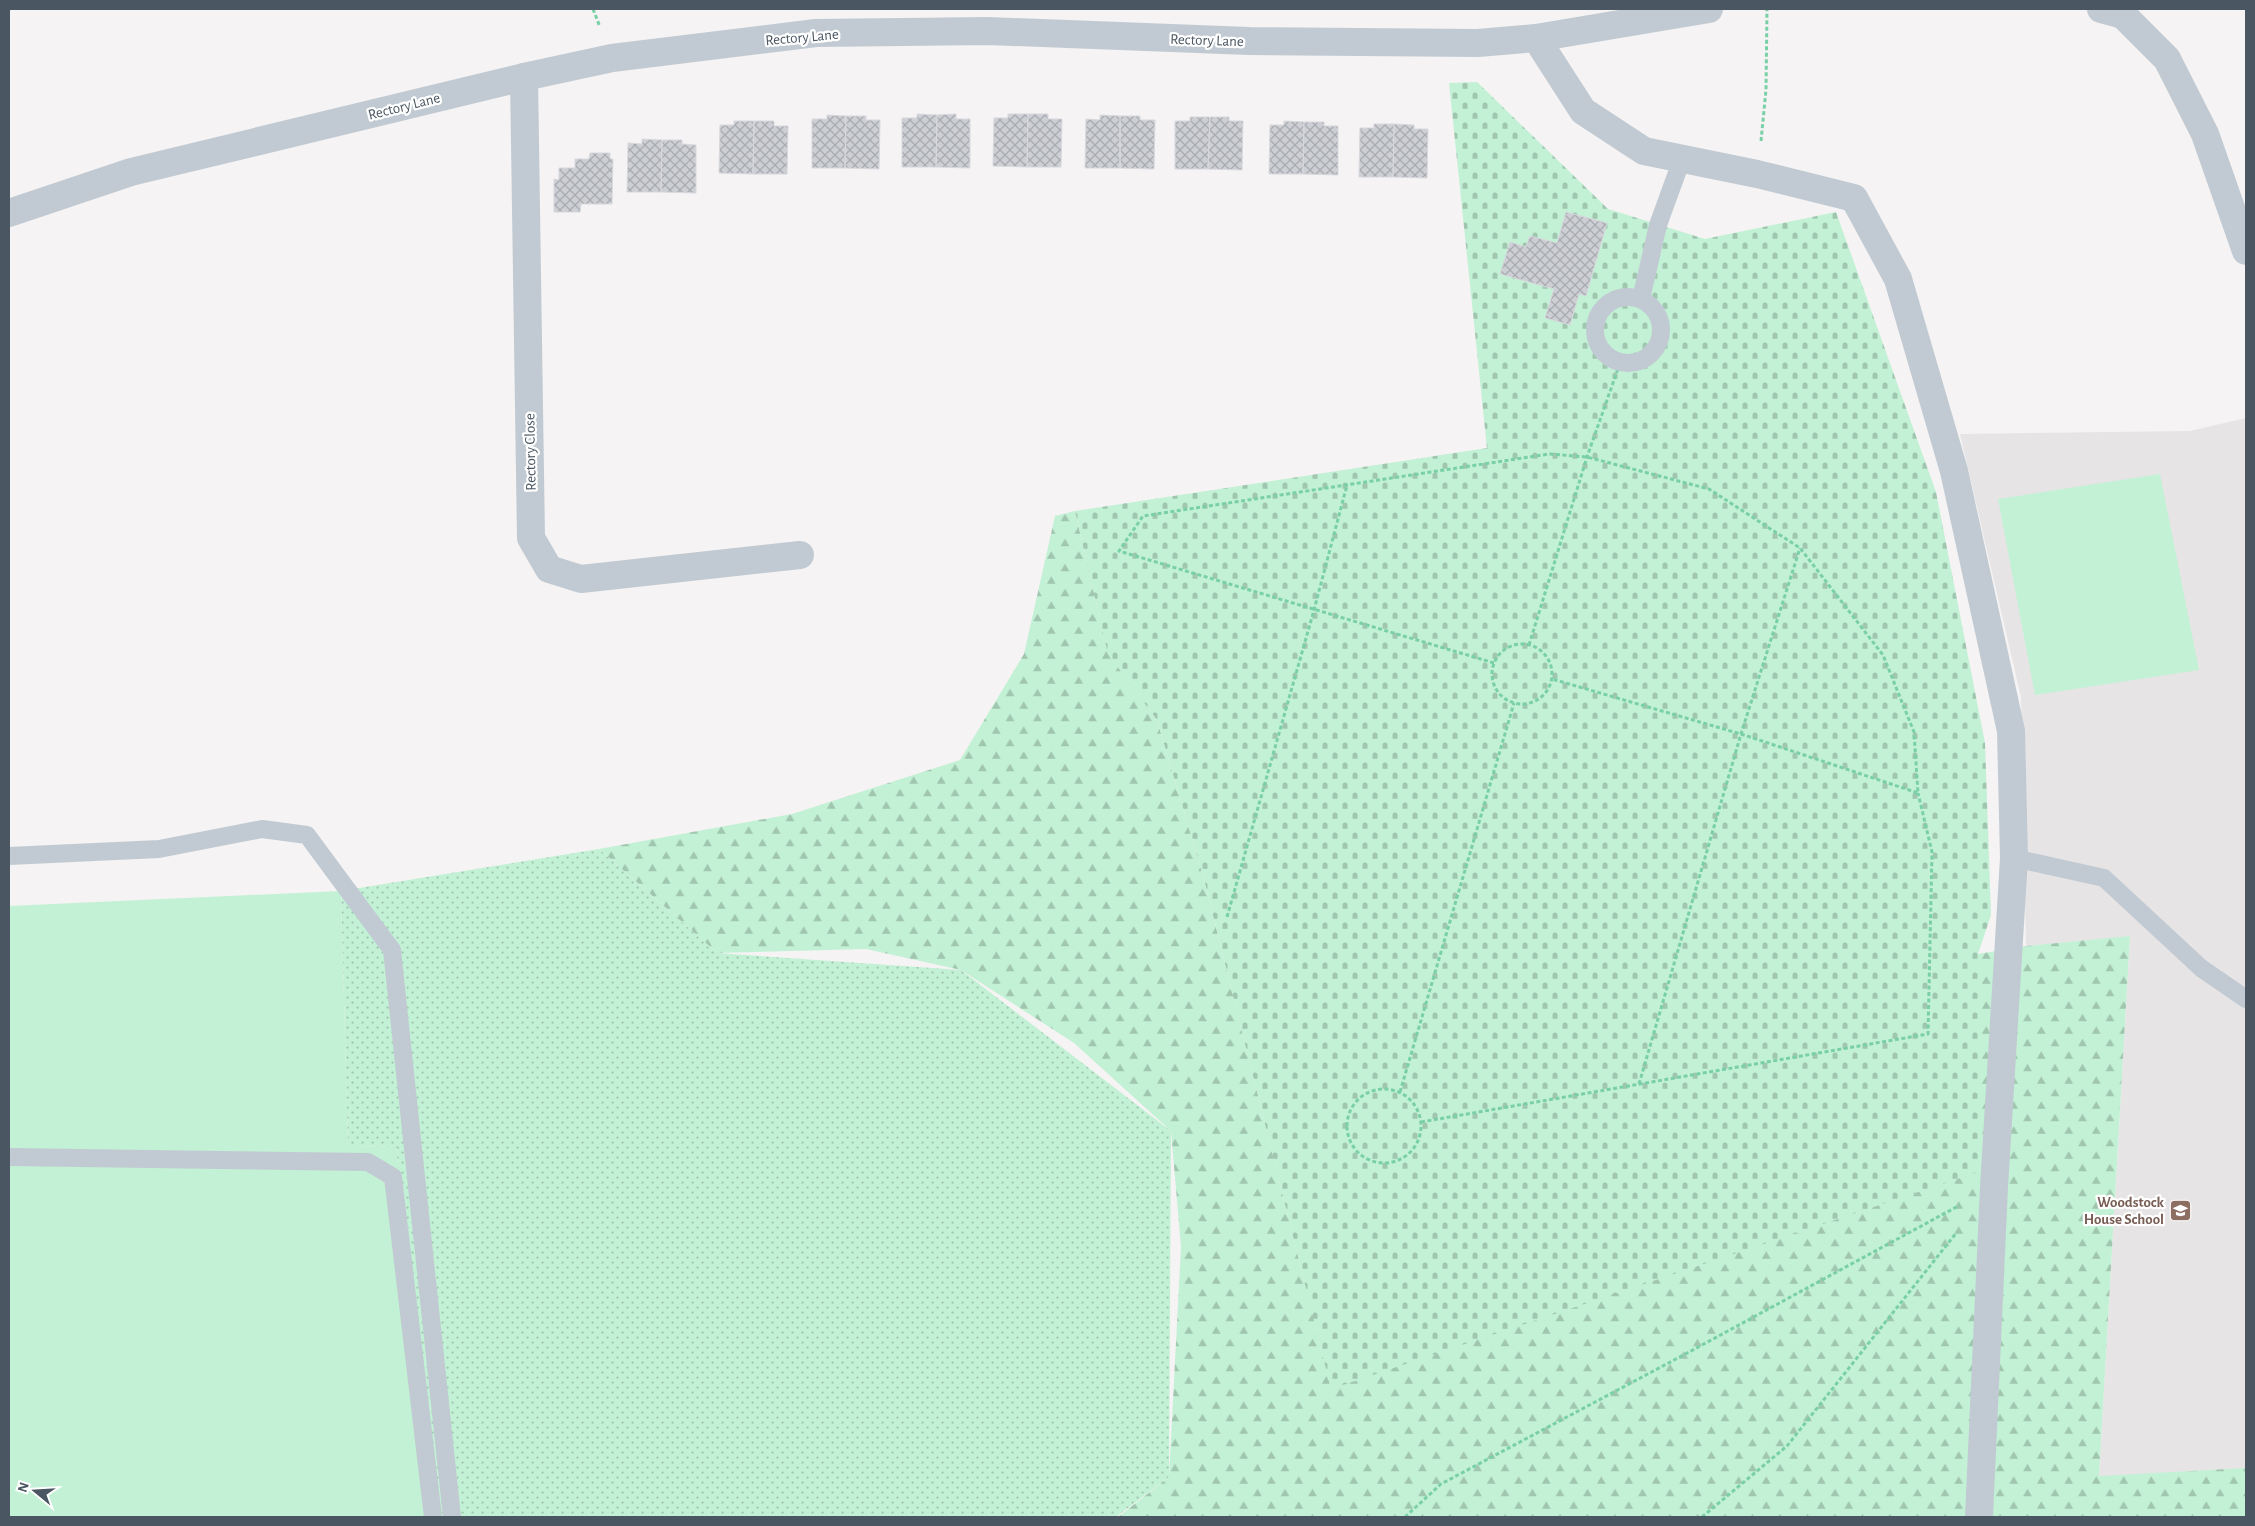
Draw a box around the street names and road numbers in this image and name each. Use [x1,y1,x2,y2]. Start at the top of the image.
street label: Rectory Lane [765,27,840,48]
street label: Rectory Lane [1170,32,1244,49]
street label: Rectory Lane [366,90,442,123]
street label: Rectory Close [522,413,539,491]

